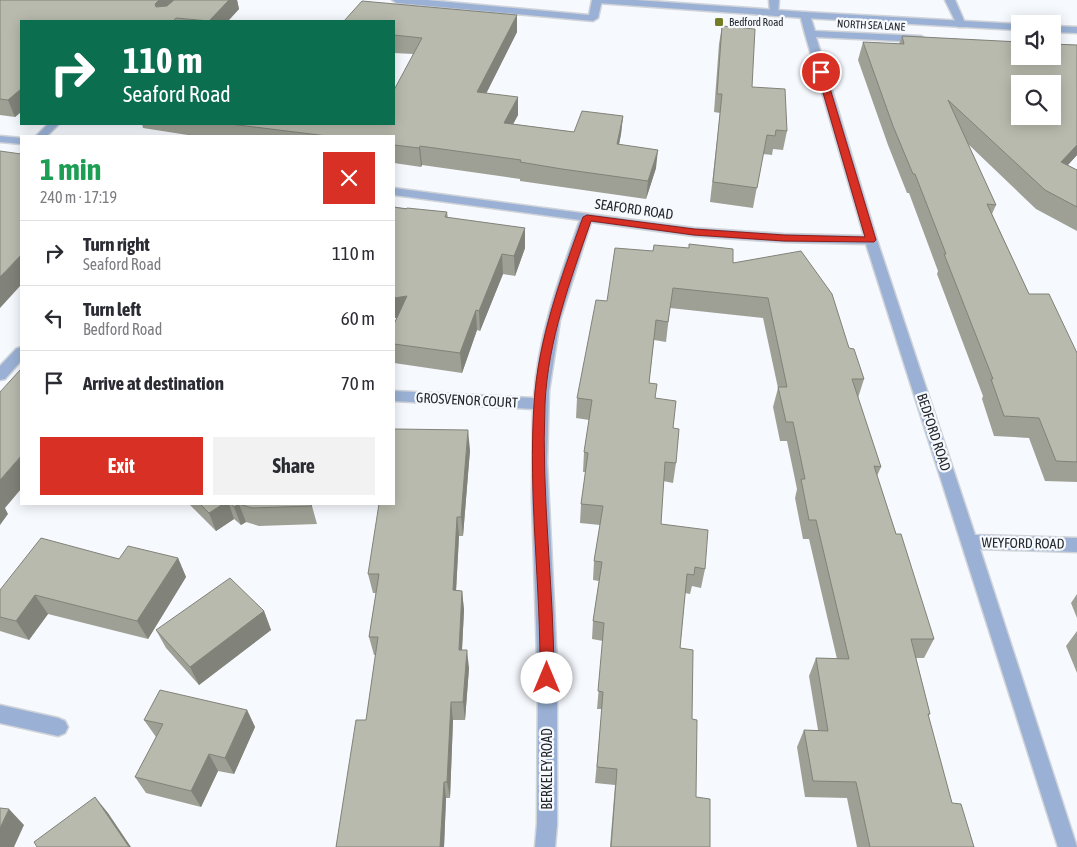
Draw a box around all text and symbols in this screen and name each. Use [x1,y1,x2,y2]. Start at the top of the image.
map controls [1011,15,1061,125]
button: sound [1011,15,1061,65]
marker: Bedford Road [713,16,725,28]
place label: Bedford Road [729,16,784,28]
street label: NORTH SEA LANE [837,17,906,33]
icon: right [40,40,105,105]
text: 110 m [123,40,202,80]
pin [800,51,842,93]
icon: arrive [807,58,835,86]
button: search [1011,75,1061,125]
text: Seaford Road [123,81,231,107]
text: 1 min [40,152,101,186]
button: close [323,152,375,204]
text: 240 m · 17:19 [40,188,117,206]
street label: SEAFORD ROAD [594,196,674,222]
text: Turn right [83,233,150,255]
icon: right [40,239,68,267]
text: 110 m [332,242,375,264]
text: Seaford Road [83,255,161,273]
text: Turn left [83,298,141,320]
icon: left [40,304,68,332]
text: 60 m [341,307,375,329]
text: Bedford Road [83,320,162,338]
icon: arrive [40,369,68,397]
text: Arrive at destination [83,372,224,394]
text: 70 m [341,372,375,394]
street label: GROSVENOR COURT [416,389,518,411]
street label: BEDFORD ROAD [914,391,954,473]
button: Exit [40,437,203,495]
button: Share [213,437,375,495]
street label: WEYFORD ROAD [982,534,1065,552]
position arrow [520,651,572,703]
street label: BERKELEY ROAD [539,728,555,810]

